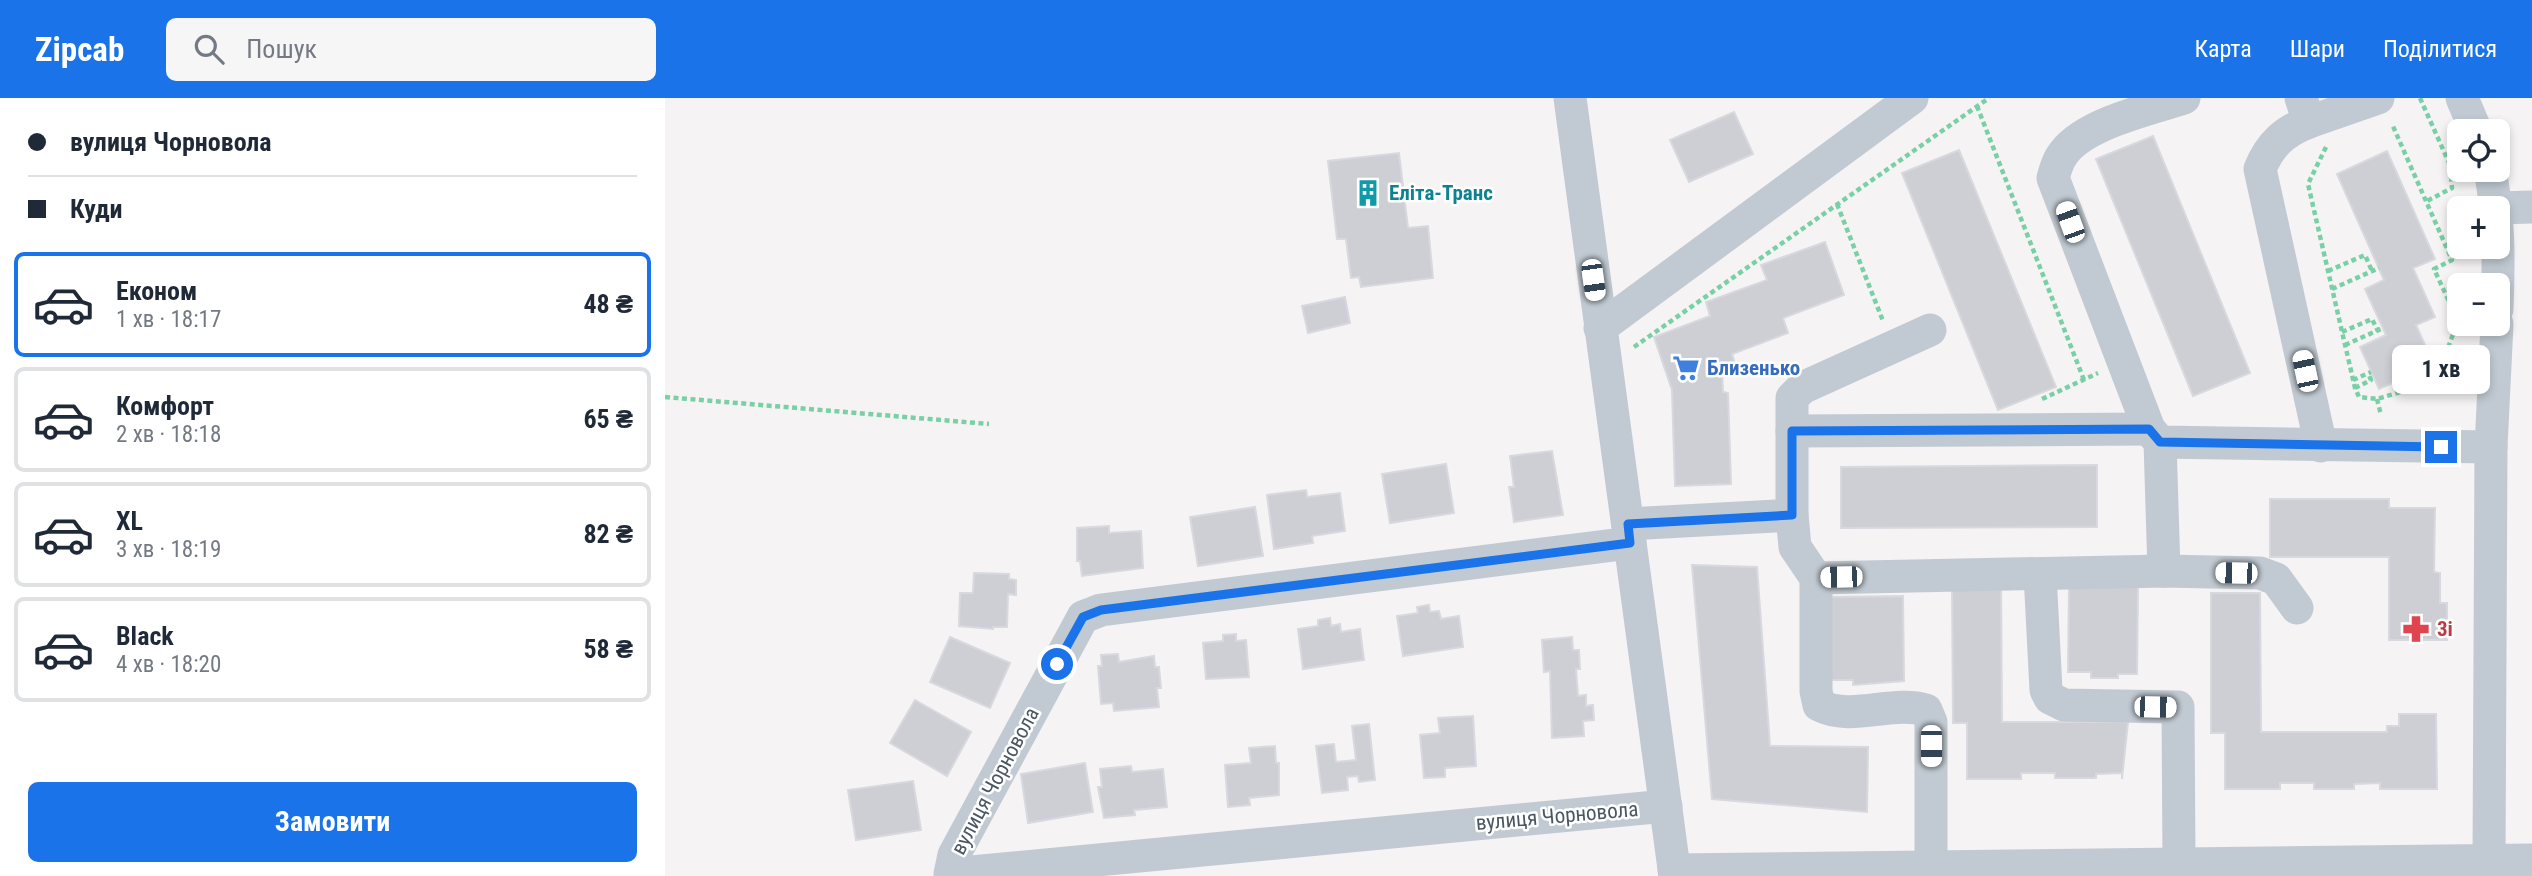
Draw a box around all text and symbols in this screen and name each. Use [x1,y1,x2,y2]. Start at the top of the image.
search box [166,18,656,81]
text: Zipcab [35,30,124,69]
icon: search [190,30,228,68]
text: Пошук [246,34,317,64]
text: Карта [2194,35,2252,63]
text: Шари [2290,35,2345,63]
text: Поділитися [2383,35,2497,63]
map controls [2447,119,2510,336]
button: locate [2447,119,2510,182]
text: вулиця Чорновола [70,127,272,157]
building icon: Еліта-Транс [1353,178,1383,208]
place label: Еліта-Транс [1389,181,1493,205]
text: Куди [70,194,122,224]
button: + [2447,196,2510,259]
car [2053,199,2088,245]
car [1580,258,1607,302]
icon: car [32,273,95,336]
button: − [2447,273,2510,336]
text: Економ [116,276,197,306]
text: 48 ₴ [583,289,633,319]
text: 1 хв · 18:17 [116,306,221,333]
callout: 1 хв [2392,345,2490,394]
car [2291,348,2320,394]
supermarket icon: Близенько [1671,353,1701,383]
place label: Близенько [1707,356,1800,380]
text: 1 хв [2422,356,2460,383]
icon: car [32,388,95,451]
text: Комфорт [116,391,214,421]
text: 65 ₴ [583,404,633,434]
text: 2 хв · 18:18 [116,421,221,448]
route end [2425,431,2457,463]
icon: car [32,503,95,566]
text: XL [116,506,143,536]
text: 82 ₴ [583,519,633,549]
text: 3 хв · 18:19 [116,536,221,563]
car [2215,562,2258,584]
car [1820,566,1863,588]
pharmacy icon: 3і [2401,614,2431,644]
place label: 3і [2437,617,2453,641]
icon: car [32,618,95,681]
text: Black [116,621,174,651]
text: 58 ₴ [583,634,633,664]
route start [1041,648,1073,680]
text: 4 хв · 18:20 [116,651,221,678]
car [2134,696,2177,718]
street label: вулиця Чорновола [946,704,1044,858]
car [1921,725,1942,767]
button: Замовити [28,782,637,862]
street label: вулиця Чорновола [1475,797,1639,835]

